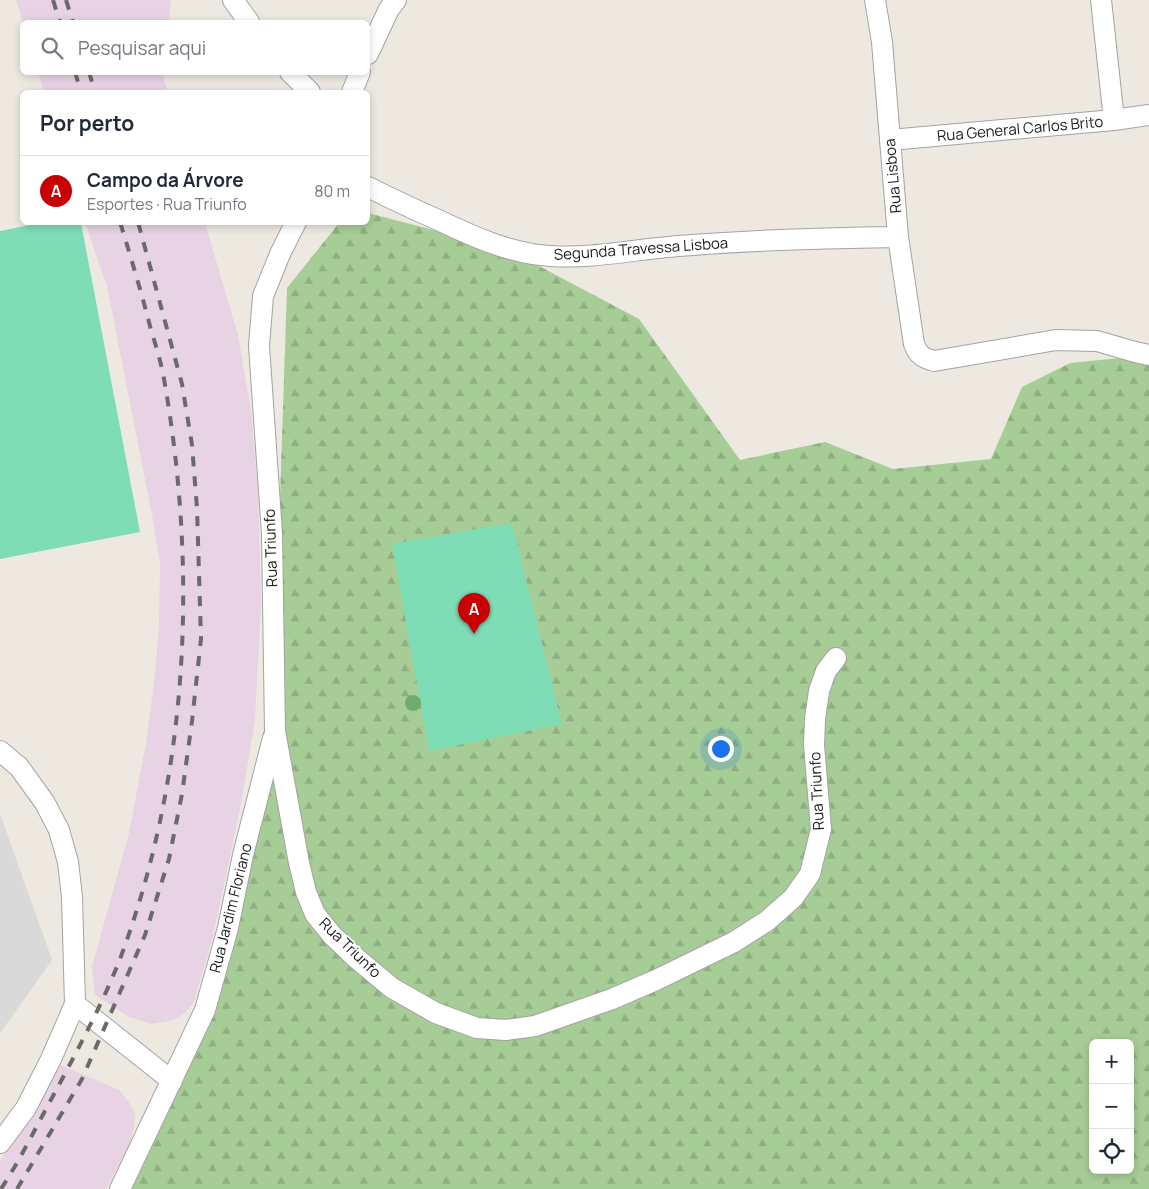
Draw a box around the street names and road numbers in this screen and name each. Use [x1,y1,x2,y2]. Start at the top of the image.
street label: Rua General Carlos Brito [936,111,1104,146]
street label: Rua Lisboa [879,138,906,214]
street label: Segunda Travessa Lisboa [553,232,729,265]
street label: Rua Triunfo [259,508,282,588]
street label: Rua Triunfo [804,751,829,831]
street label: Rua Jardim Floriano [204,841,257,975]
street label: Rua Triunfo [315,913,386,983]

